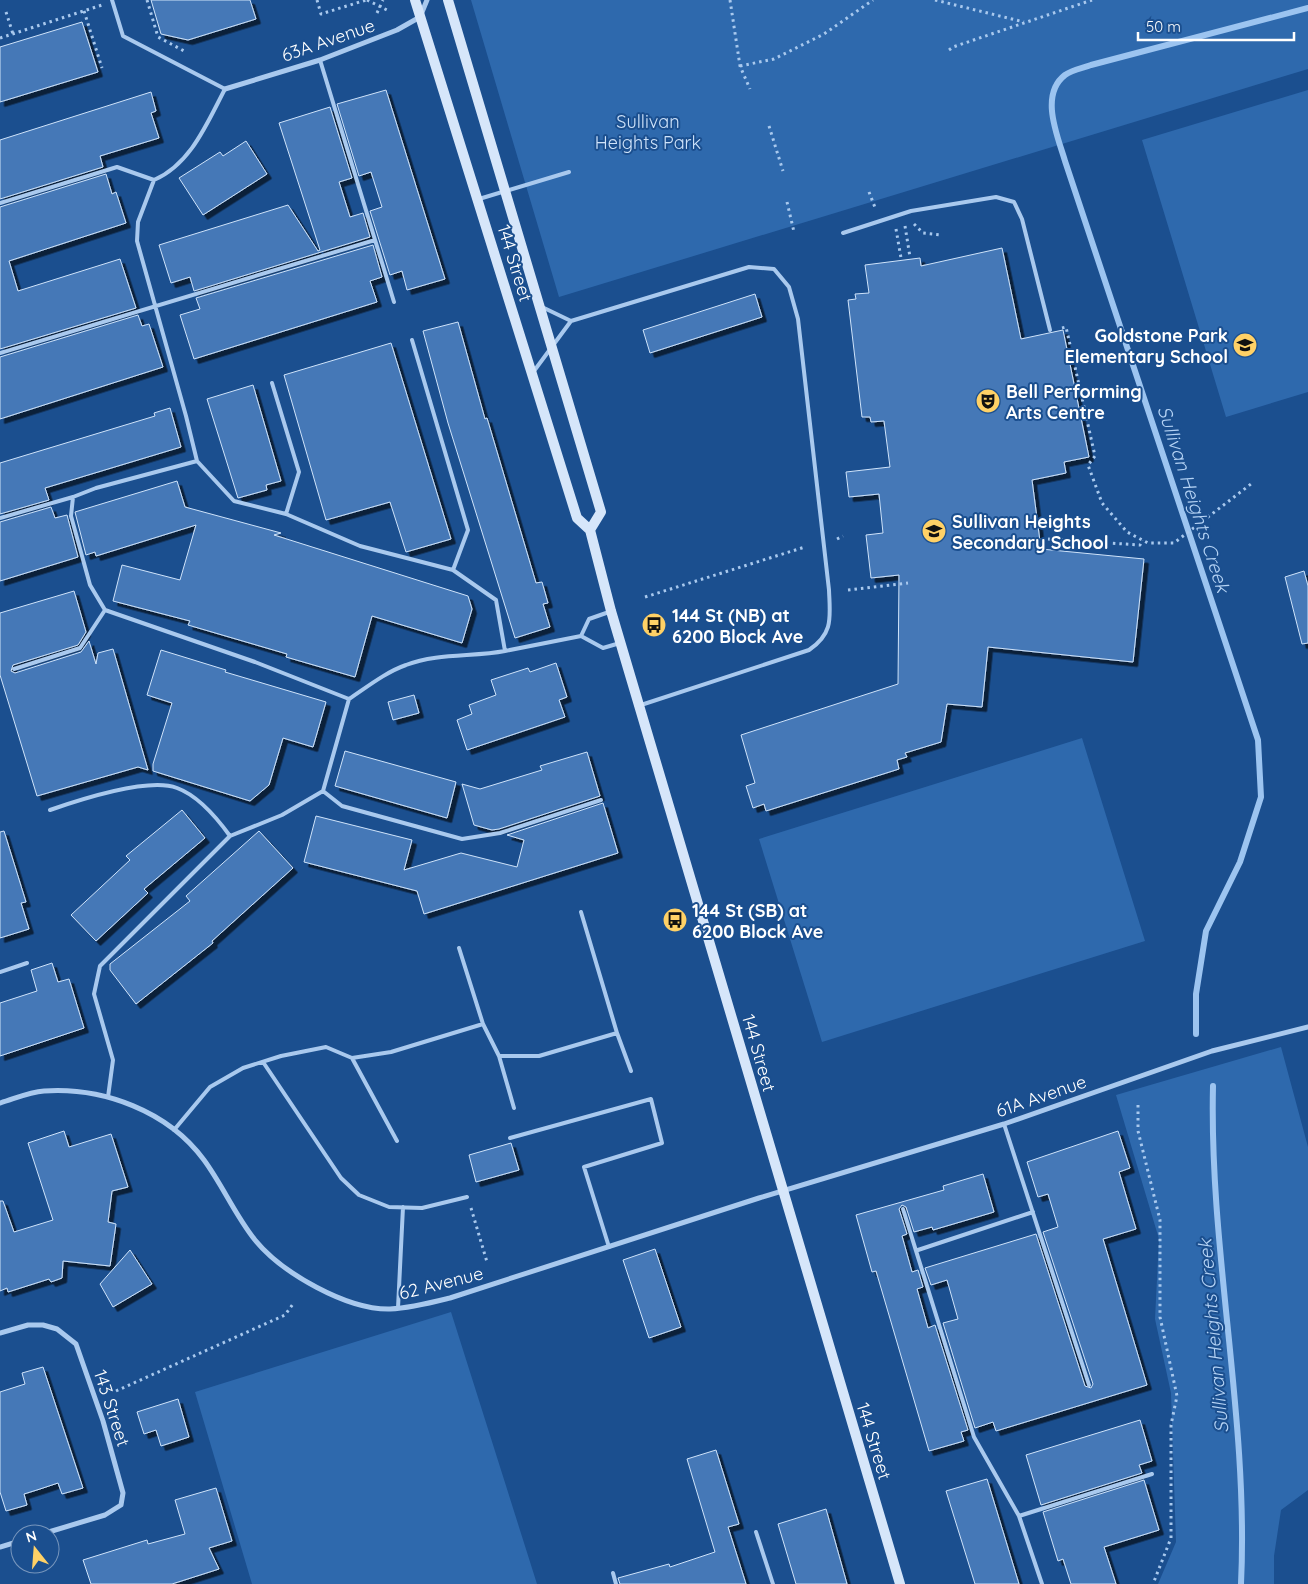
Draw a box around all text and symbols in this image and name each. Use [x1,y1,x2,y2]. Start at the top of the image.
scale bar [1138,10,1294,42]
street label: 63A Avenue [278,13,378,67]
text: 50 m [1146,17,1181,36]
park label: Sullivan Heights Park [595,110,701,154]
street label: 144 Street [492,222,538,304]
place label: Goldstone Park Elementary School [1064,324,1228,368]
school or university icon: Goldstone Park Elementary School [1232,332,1258,358]
place label: Bell Performing Arts Centre [1006,380,1142,424]
theatre icon: Bell Performing Arts Centre [975,388,1001,414]
water label: Sullivan Heights Creek [1152,403,1236,597]
place label: Sullivan Heights Secondary School [952,510,1109,554]
school or university icon: Sullivan Heights Secondary School [921,518,947,544]
place label: 144 St (NB) at 6200 Block Ave [672,604,803,648]
bus stop icon: 144 St (NB) at 6200 Block Ave [641,612,667,638]
place label: 144 St (SB) at 6200 Block Ave [692,899,823,943]
bus stop icon: 144 St (SB) at 6200 Block Ave [662,907,688,933]
street label: 144 Street [737,1012,781,1094]
street label: 61A Avenue [993,1070,1089,1122]
water label: Sullivan Heights Creek [1192,1236,1233,1434]
street label: 62 Avenue [396,1261,486,1305]
street label: 143 Street [89,1367,135,1449]
street label: 144 Street [851,1400,897,1482]
north arrow [10,1524,60,1574]
text: N [24,1526,39,1547]

